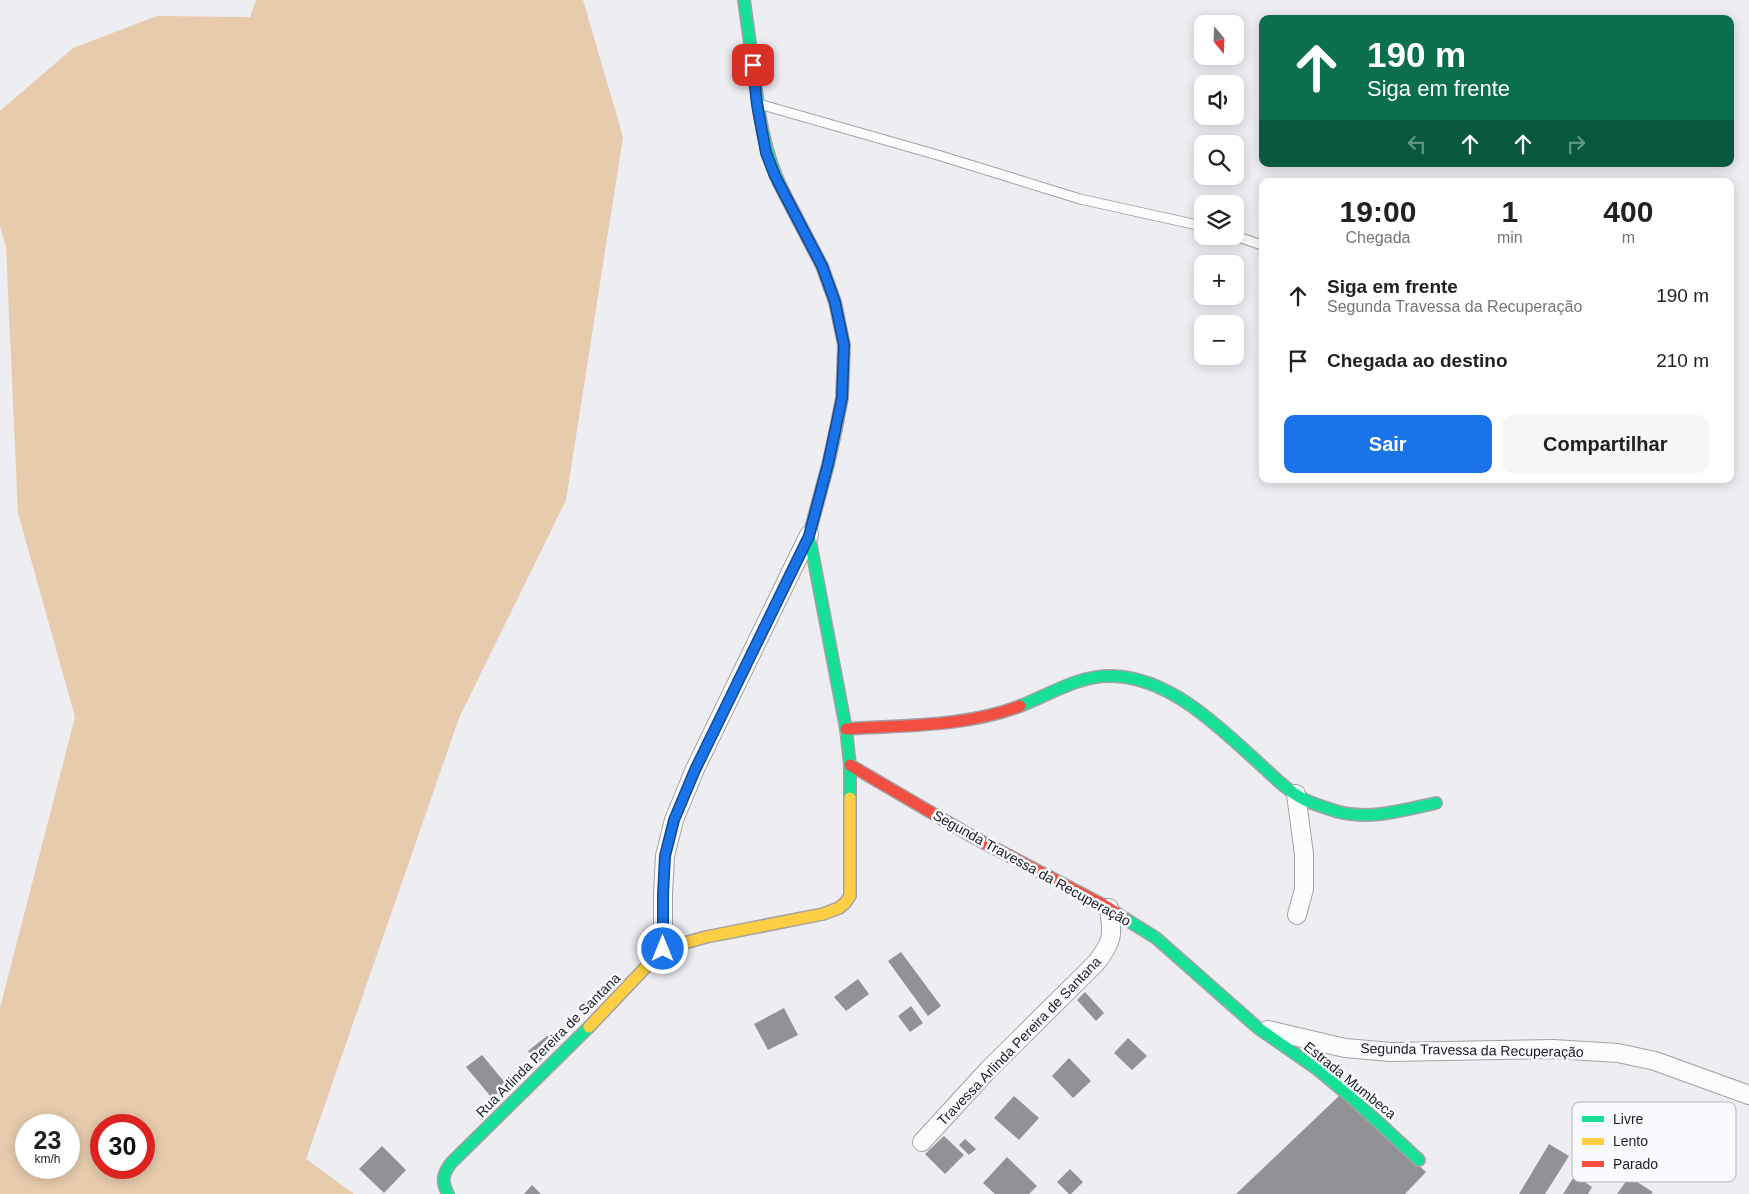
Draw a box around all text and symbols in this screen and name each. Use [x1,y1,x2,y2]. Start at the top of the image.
north arrow [1194,15,1244,65]
map controls [1194,15,1244,365]
icon: ahead [1284,35,1349,100]
text: 190 m [1367,35,1466,74]
pin [732,44,774,86]
icon: arrive [739,51,767,79]
button: sound [1194,75,1244,125]
text: Siga em frente [1367,76,1510,101]
icon: left [1403,130,1431,158]
icon: ahead [1456,130,1484,158]
icon: ahead [1509,130,1537,158]
icon: right [1562,130,1590,158]
button: search [1194,135,1244,185]
button: layers [1194,195,1244,245]
text: 19:00 [1340,195,1416,228]
text: 1 [1501,195,1518,228]
text: 400 [1603,195,1653,228]
text: Chegada [1345,229,1410,246]
text: min [1497,229,1523,246]
text: m [1622,229,1635,246]
button: + [1194,255,1244,305]
text: Siga em frente [1327,276,1458,297]
icon: ahead [1284,282,1312,310]
text: 190 m [1656,285,1709,306]
text: Segunda Travessa da Recuperação [1327,298,1582,315]
button: − [1194,315,1244,365]
icon: arrive [1284,347,1312,375]
text: Chegada ao destino [1327,350,1508,371]
text: 210 m [1656,350,1709,371]
button: Sair [1284,415,1492,473]
button: Compartilhar [1502,415,1709,473]
street label: Segunda Travessa da Recuperação [930,807,1134,929]
position arrow [636,922,688,974]
street label: Travessa Arlinda Pereira de Santana [934,953,1104,1129]
street label: Rua Arlinda Pereira de Santana [473,970,623,1120]
street label: Estrada Mumbeca [1301,1038,1399,1122]
street label: Segunda Travessa da Recuperação [1360,1040,1584,1060]
legend [1572,1102,1736,1182]
text: Livre [1613,1111,1644,1127]
speed limit sign: 30 [90,1114,155,1179]
text: 23 [34,1126,61,1154]
text: Lento [1613,1133,1648,1149]
text: km/h [34,1152,61,1166]
text: Parado [1613,1156,1658,1172]

